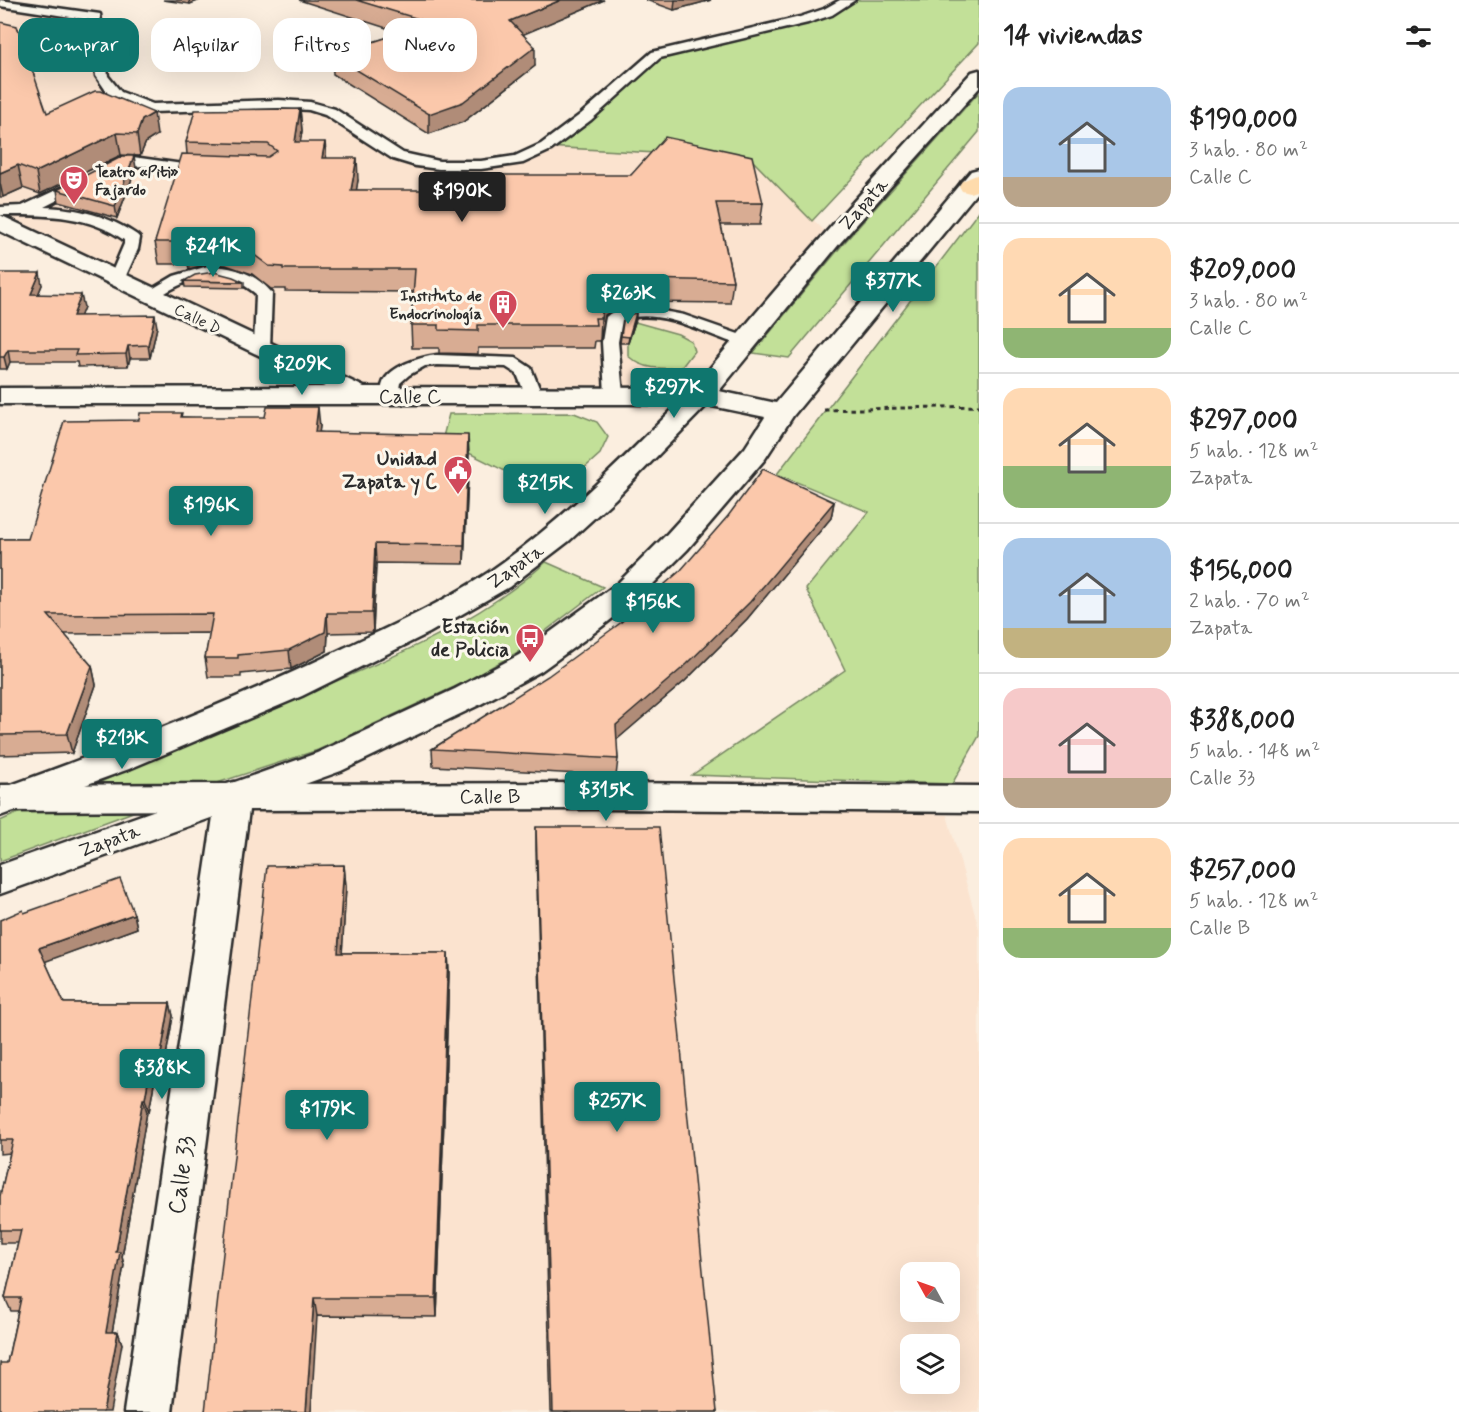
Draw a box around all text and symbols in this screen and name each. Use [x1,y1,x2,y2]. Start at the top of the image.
chip: Comprar [18,18,139,72]
chip: Alquilar [151,18,261,72]
chip: Filtros [273,18,371,72]
chip: Nuevo [383,18,477,72]
text: 14 viviendas [1003,19,1143,53]
icon: filters [1402,20,1435,53]
text: $190,000 [1189,103,1298,137]
icon: home [1051,111,1123,183]
text: 3 hab. · 80 m² [1189,137,1308,164]
place label: Teatro «Piti» Fajardo [95,162,179,201]
theatre icon: Teatro «Piti» Fajardo [58,164,90,206]
text: Calle C [1189,164,1252,191]
pin: $190K [420,172,504,223]
street label: Zapata [833,172,896,238]
text: $190K [433,178,491,205]
pin: $241K [171,227,255,278]
text: $241K [185,233,241,260]
text: $209,000 [1189,254,1296,288]
pin: $377K [851,262,935,313]
icon: home [1051,262,1123,334]
text: $377K [865,268,921,295]
pin: $263K [586,274,670,325]
text: $263K [601,280,655,307]
place label: Instituto de Endocrinología [389,286,482,326]
building icon: Instituto de Endocrinología [487,288,519,330]
text: 3 hab. · 80 m² [1189,288,1308,315]
street label: Calle D [170,299,224,340]
text: Calle C [1189,315,1252,342]
pin: $209K [260,345,344,396]
text: $209K [273,351,331,378]
pin: $297K [632,368,716,419]
text: $297K [645,374,703,401]
street label: Calle C [379,384,441,411]
text: $297,000 [1189,404,1298,438]
icon: home [1051,412,1123,484]
text: 5 hab. · 128 m² [1189,438,1318,465]
place label: Unidad Zapata y C [342,446,437,496]
public building icon: Unidad Zapata y C [442,454,474,496]
pin: $215K [503,464,587,515]
text: Zapata [1189,465,1252,492]
text: $215K [517,470,573,497]
pin: $196K [169,486,253,537]
text: $196K [183,492,239,519]
street label: Zapata [482,537,550,596]
text: $156,000 [1189,554,1293,588]
icon: home [1051,562,1123,634]
pin: $156K [611,583,695,634]
text: 2 hab. · 70 m² [1189,588,1310,615]
text: $156K [626,589,680,616]
place label: Estación de Policia [431,614,509,664]
text: Zapata [1189,615,1252,642]
bus stop icon: Estación de Policia [514,622,546,664]
text: $388,000 [1189,704,1295,738]
icon: home [1051,712,1123,784]
pin: $213K [80,719,164,770]
text: $213K [96,725,148,752]
text: 5 hab. · 148 m² [1189,738,1320,765]
text: Calle 33 [1189,765,1255,792]
pin: $315K [564,771,648,822]
text: $315K [579,777,633,804]
street label: Calle B [459,784,521,811]
street label: Zapata [75,818,145,865]
text: $257,000 [1189,854,1296,888]
icon: home [1051,862,1123,934]
text: 5 hab. · 128 m² [1189,888,1318,915]
text: Calle B [1189,915,1250,942]
pin: $388K [120,1049,204,1100]
text: $388K [134,1055,190,1082]
pin: $257K [575,1082,659,1133]
text: $257K [588,1088,646,1115]
pin: $179K [285,1090,369,1141]
text: $179K [299,1096,355,1123]
street label: Calle 33 [162,1134,203,1217]
north arrow [900,1262,960,1322]
map controls [900,1262,960,1394]
button: layers [900,1334,960,1394]

